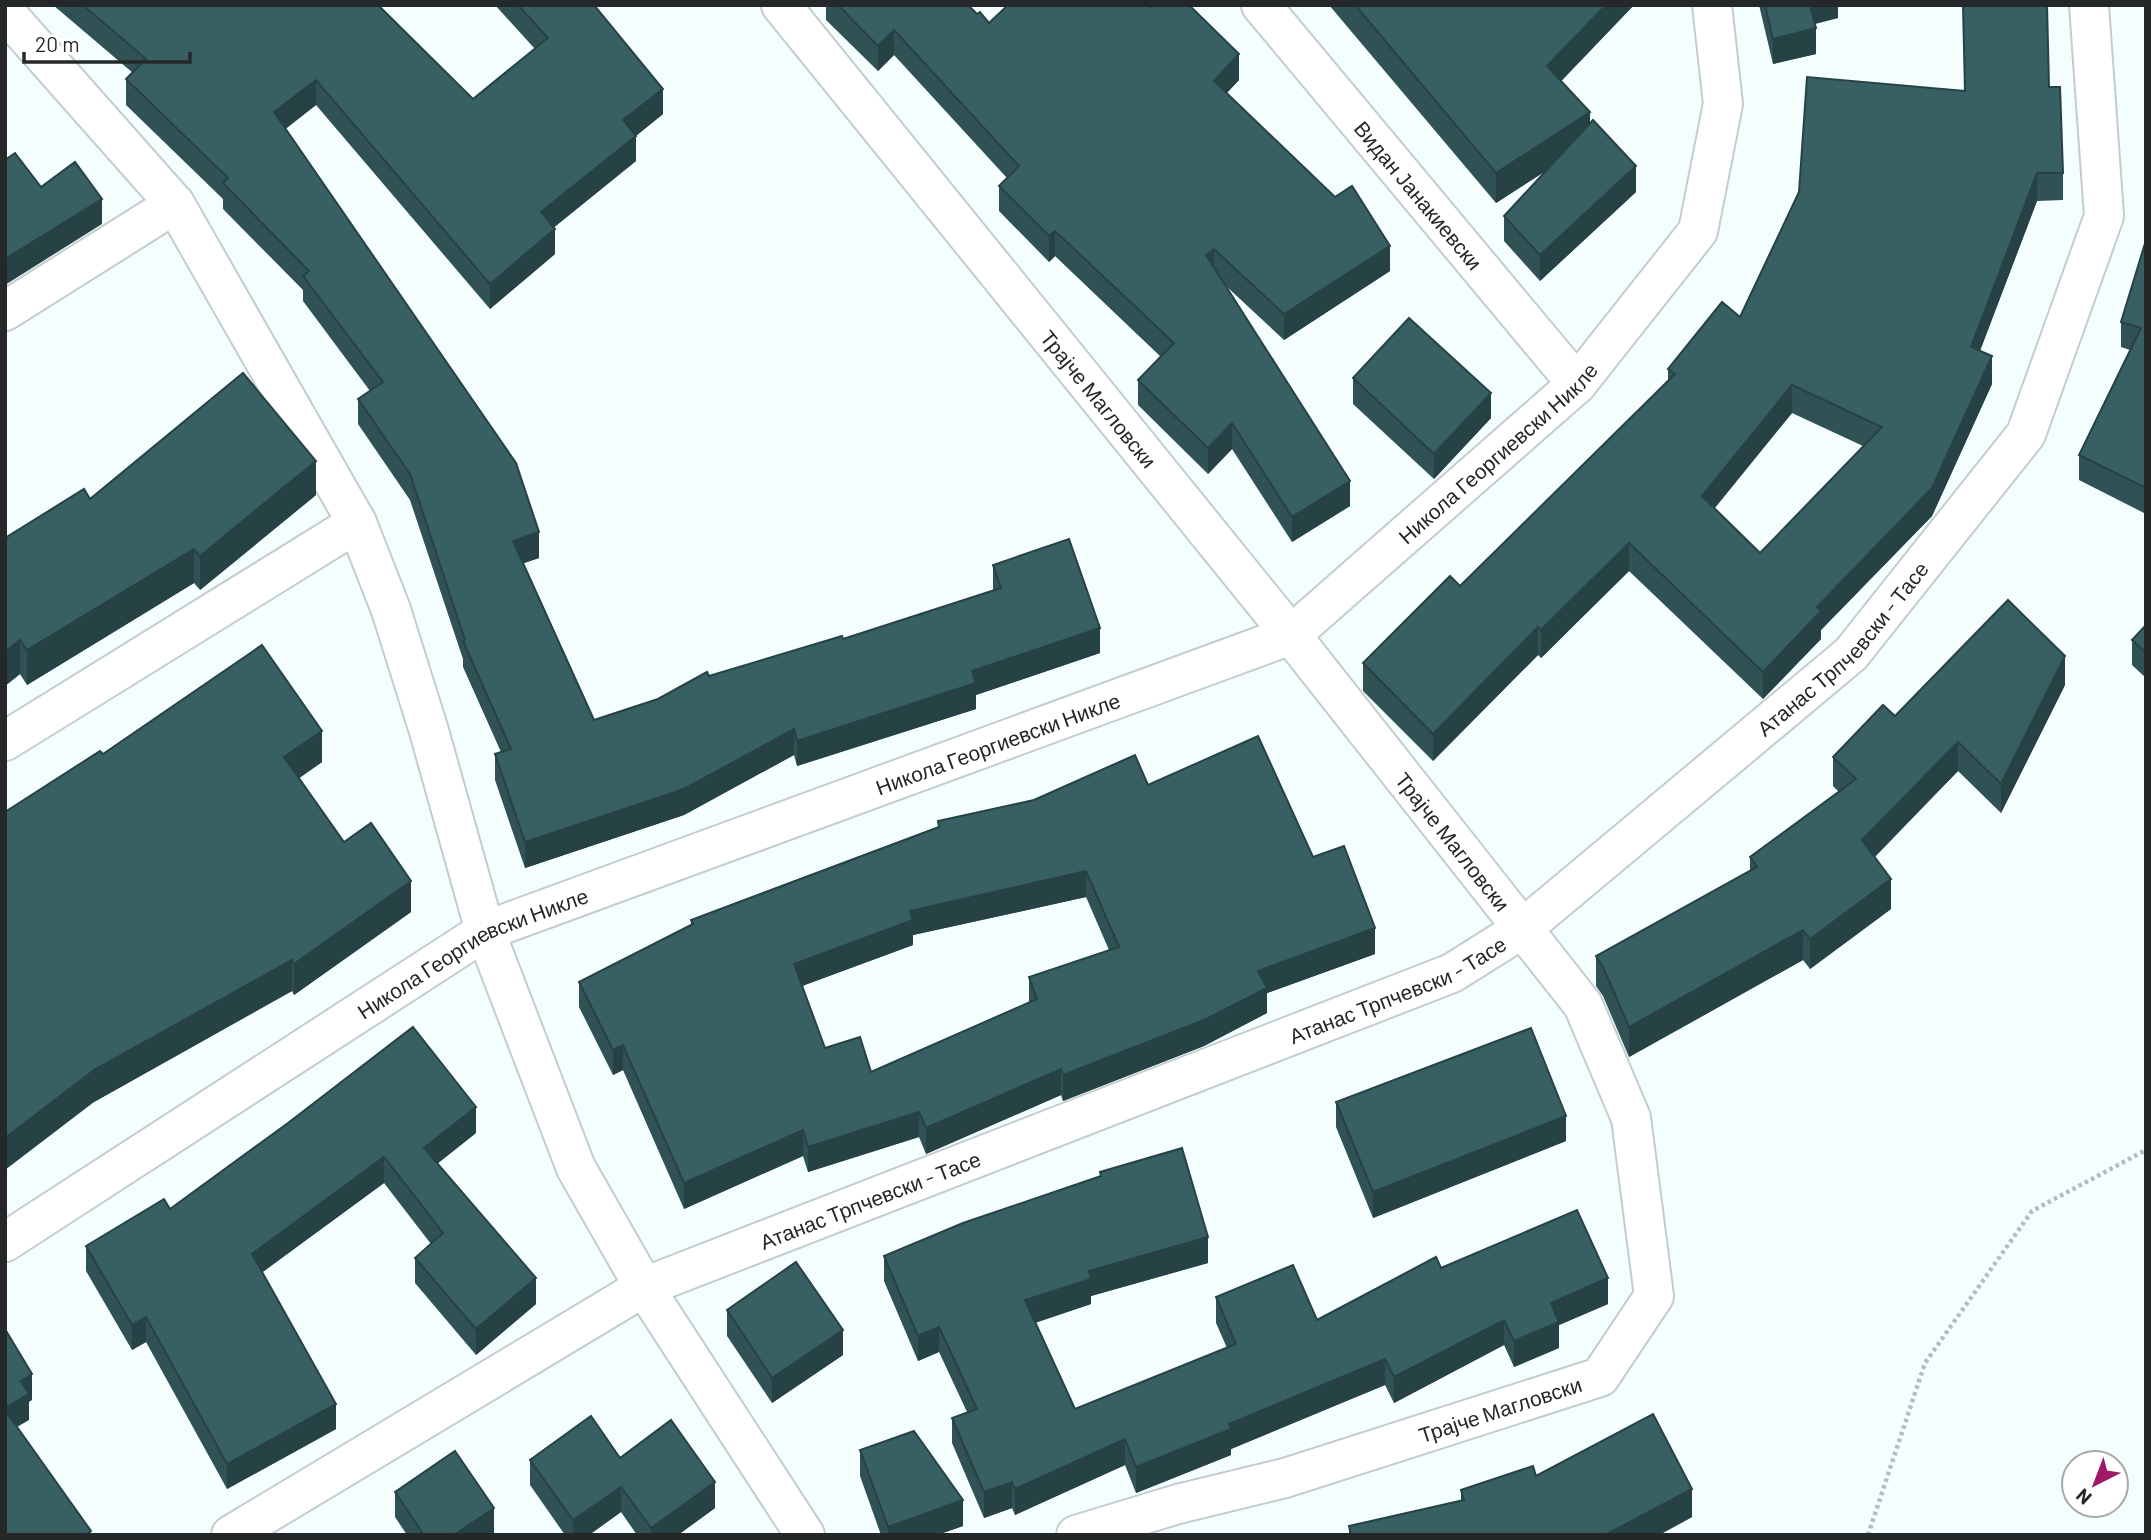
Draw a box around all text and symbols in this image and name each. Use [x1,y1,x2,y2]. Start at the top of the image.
scale bar [24,21,191,65]
text: 20 m [35,31,80,56]
street label: Видан Јанакиевски [1350,115,1488,274]
street label: Трајче Магловски [1036,324,1162,472]
street label: Никола Георгиевски Никле [1393,357,1602,548]
street label: Атанас Трпчевски - Тасе [1751,556,1933,740]
street label: Никола Георгиевски Никле [872,686,1123,799]
street label: Трајче Магловски [1391,767,1516,915]
street label: Никола Георгиевски Никле [352,882,591,1023]
street label: Атанас Трпчевски - Тасе [1285,930,1510,1048]
street label: Атанас Трпчевски - Тасе [756,1145,984,1253]
street label: Трајче Магловски [1415,1371,1585,1447]
north arrow [2060,1449,2130,1519]
text: N [2071,1484,2096,1510]

